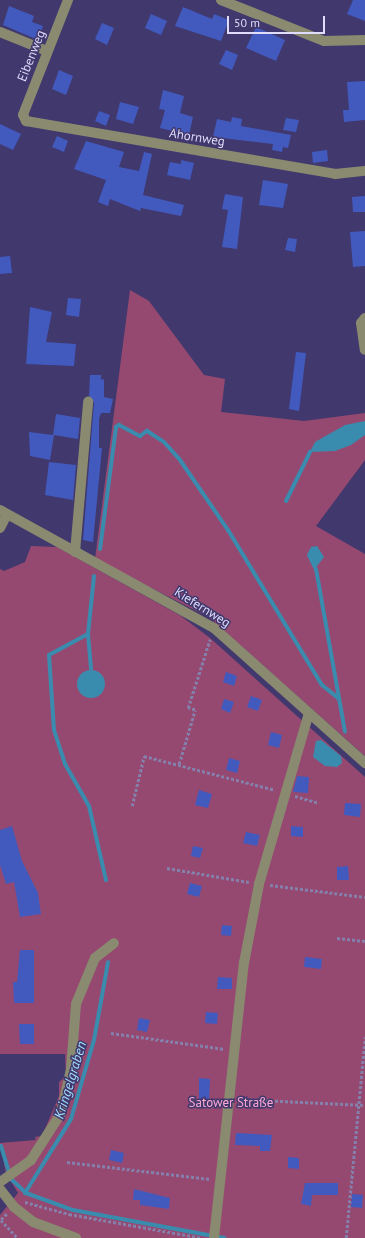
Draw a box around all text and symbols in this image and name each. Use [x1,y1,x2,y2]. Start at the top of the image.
scale bar [229,8,327,34]
text: 50 m [234,15,260,30]
street label: Eibenweg [15,28,49,84]
street label: Ahornweg [168,126,226,150]
street label: Kiefernweg [171,585,233,631]
water label: Kringelgraben [50,1039,90,1121]
park label: Satower Straße [189,1095,273,1111]

